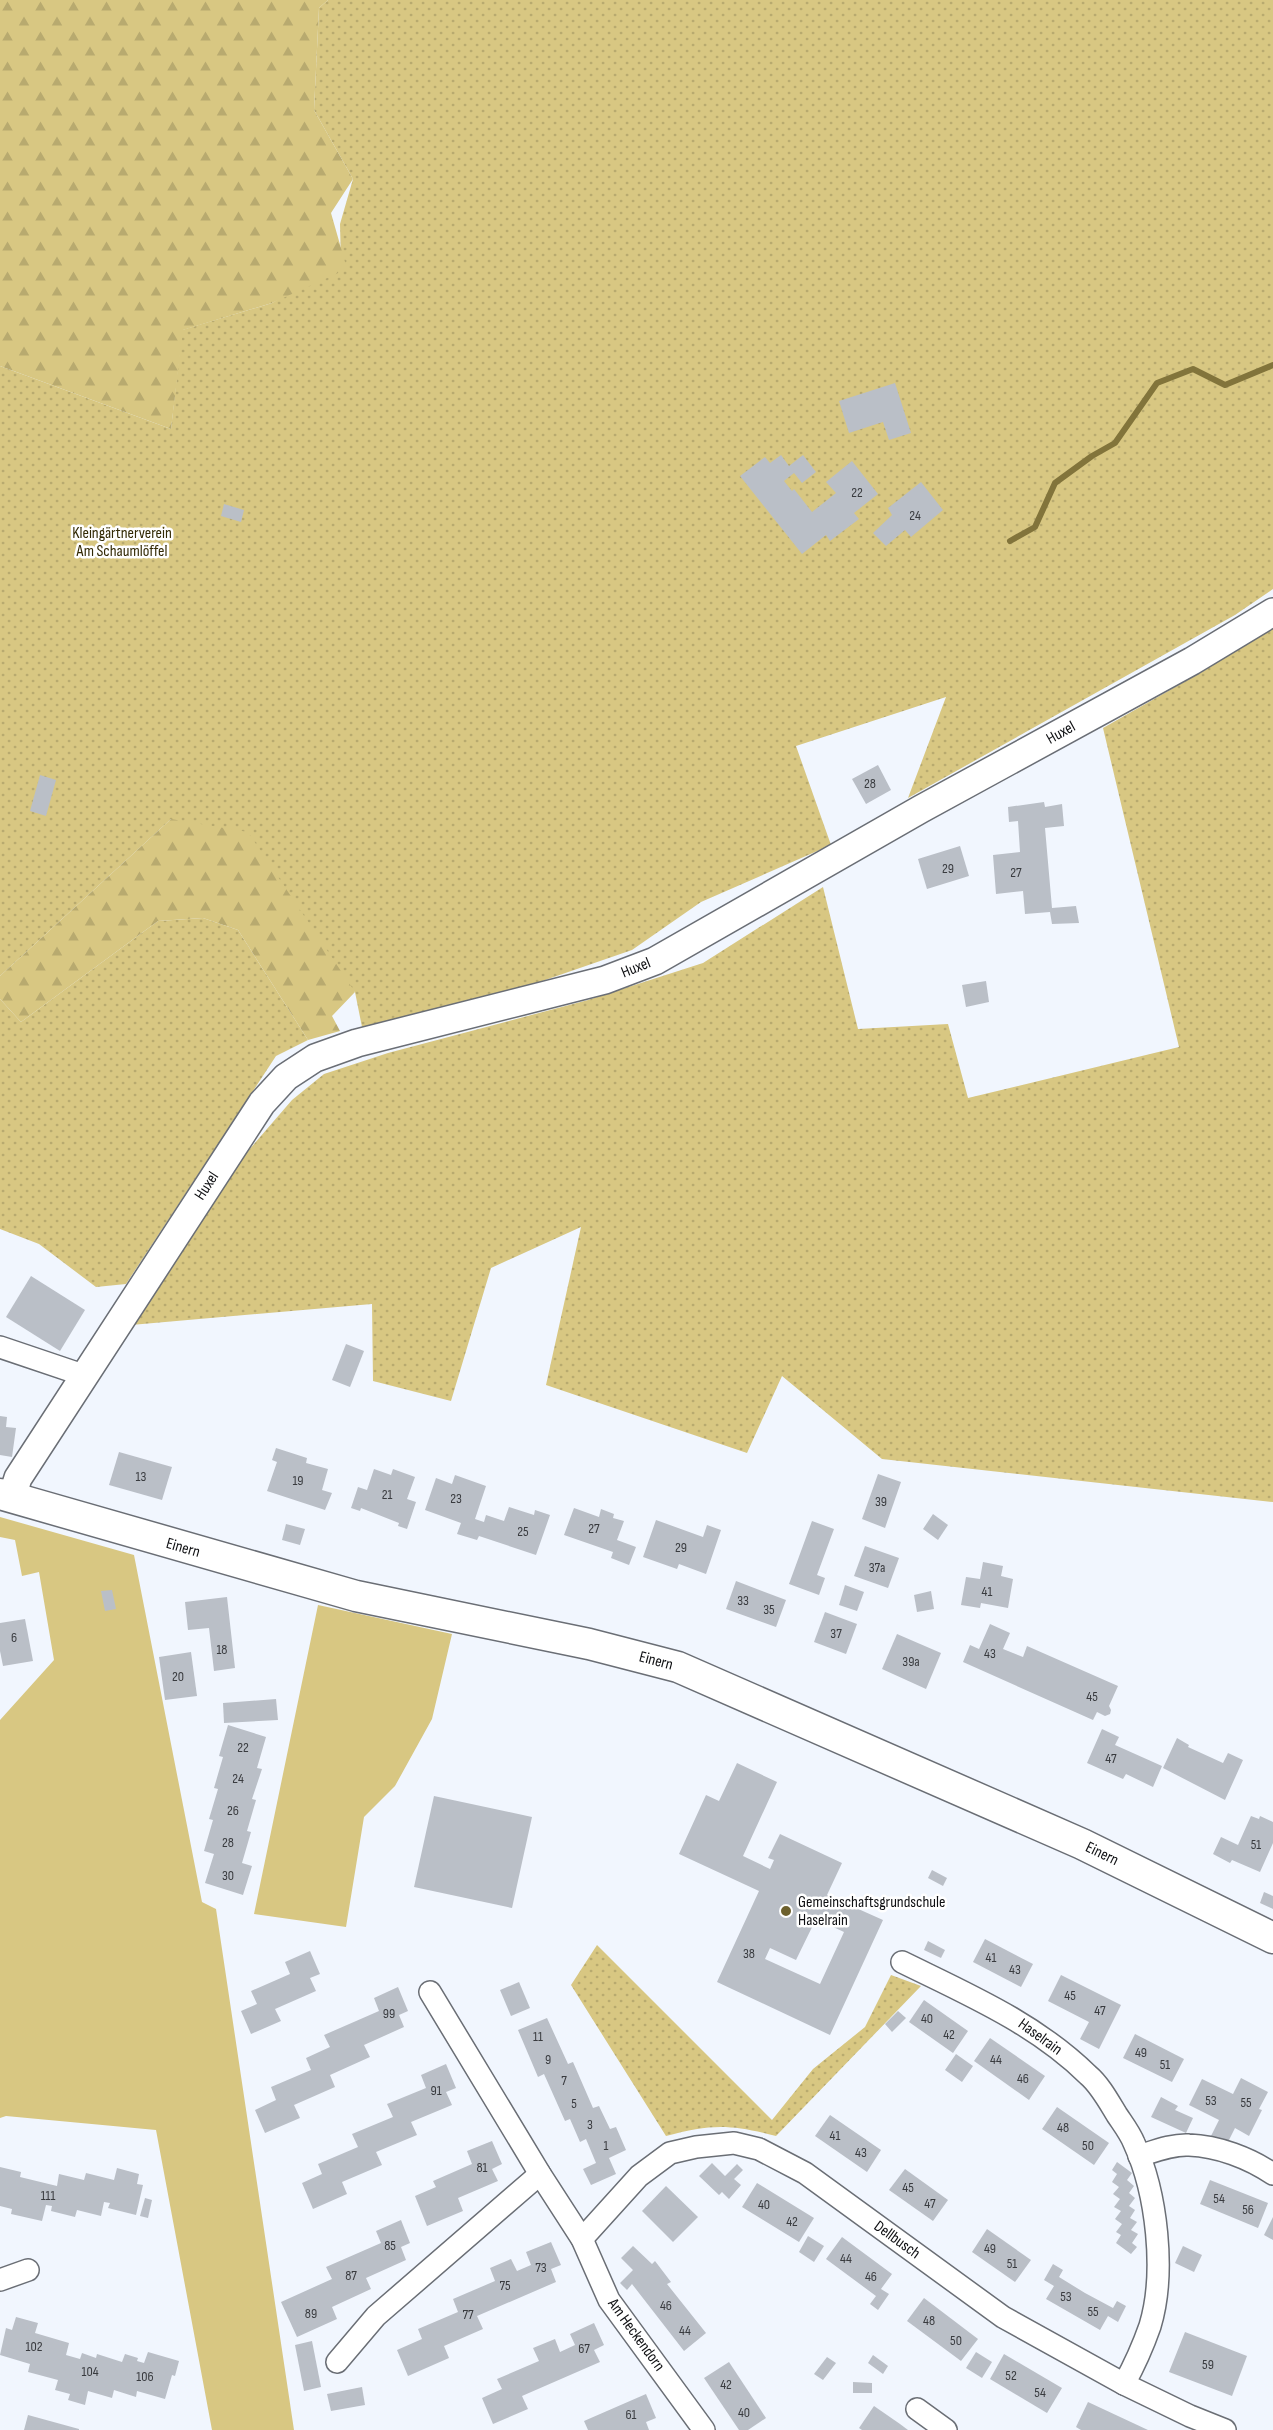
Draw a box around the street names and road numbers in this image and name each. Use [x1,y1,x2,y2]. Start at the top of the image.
street label: Huxel [1043,717,1079,749]
street label: Huxel [619,954,653,982]
street label: Huxel [191,1168,223,1204]
street label: Einern [164,1534,202,1562]
street label: Einern [637,1647,675,1675]
street label: Einern [1082,1838,1122,1870]
street label: Haselrain [1014,2015,1066,2059]
street label: Dellbusch [870,2217,924,2263]
street label: Am Heckendorn [603,2294,669,2375]

